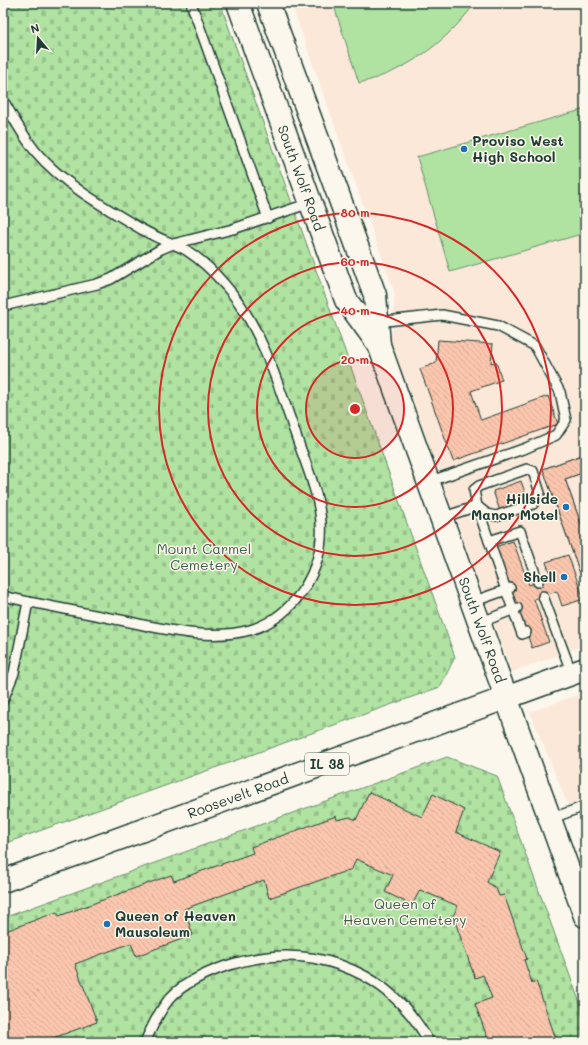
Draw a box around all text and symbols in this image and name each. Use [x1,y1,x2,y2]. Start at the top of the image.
north arrow [18,18,58,58]
text: N [28,20,41,36]
street label: South Wolf Road [274,122,329,233]
place label: Proviso West High School [472,131,564,166]
marker: Proviso West High School [459,144,469,154]
text: 80 m [340,204,370,220]
text: 60 m [341,253,369,269]
text: 40 m [340,302,370,318]
text: 20 m [341,351,369,367]
centre of rings [348,402,362,416]
place label: Hillside Manor Motel [471,489,558,524]
marker: Hillside Manor Motel [561,502,571,512]
park label: Mount Carmel Cemetery [157,539,251,574]
place label: Shell [523,567,556,586]
marker: Shell [559,572,569,582]
street label: South Wolf Road [455,574,510,685]
road number: IL 38 [305,753,349,775]
street label: Roosevelt Road [185,768,291,823]
park label: Queen of Heaven Cemetery [343,894,467,929]
place label: Queen of Heaven Mausoleum [115,906,236,941]
marker: Queen of Heaven Mausoleum [102,919,112,929]

